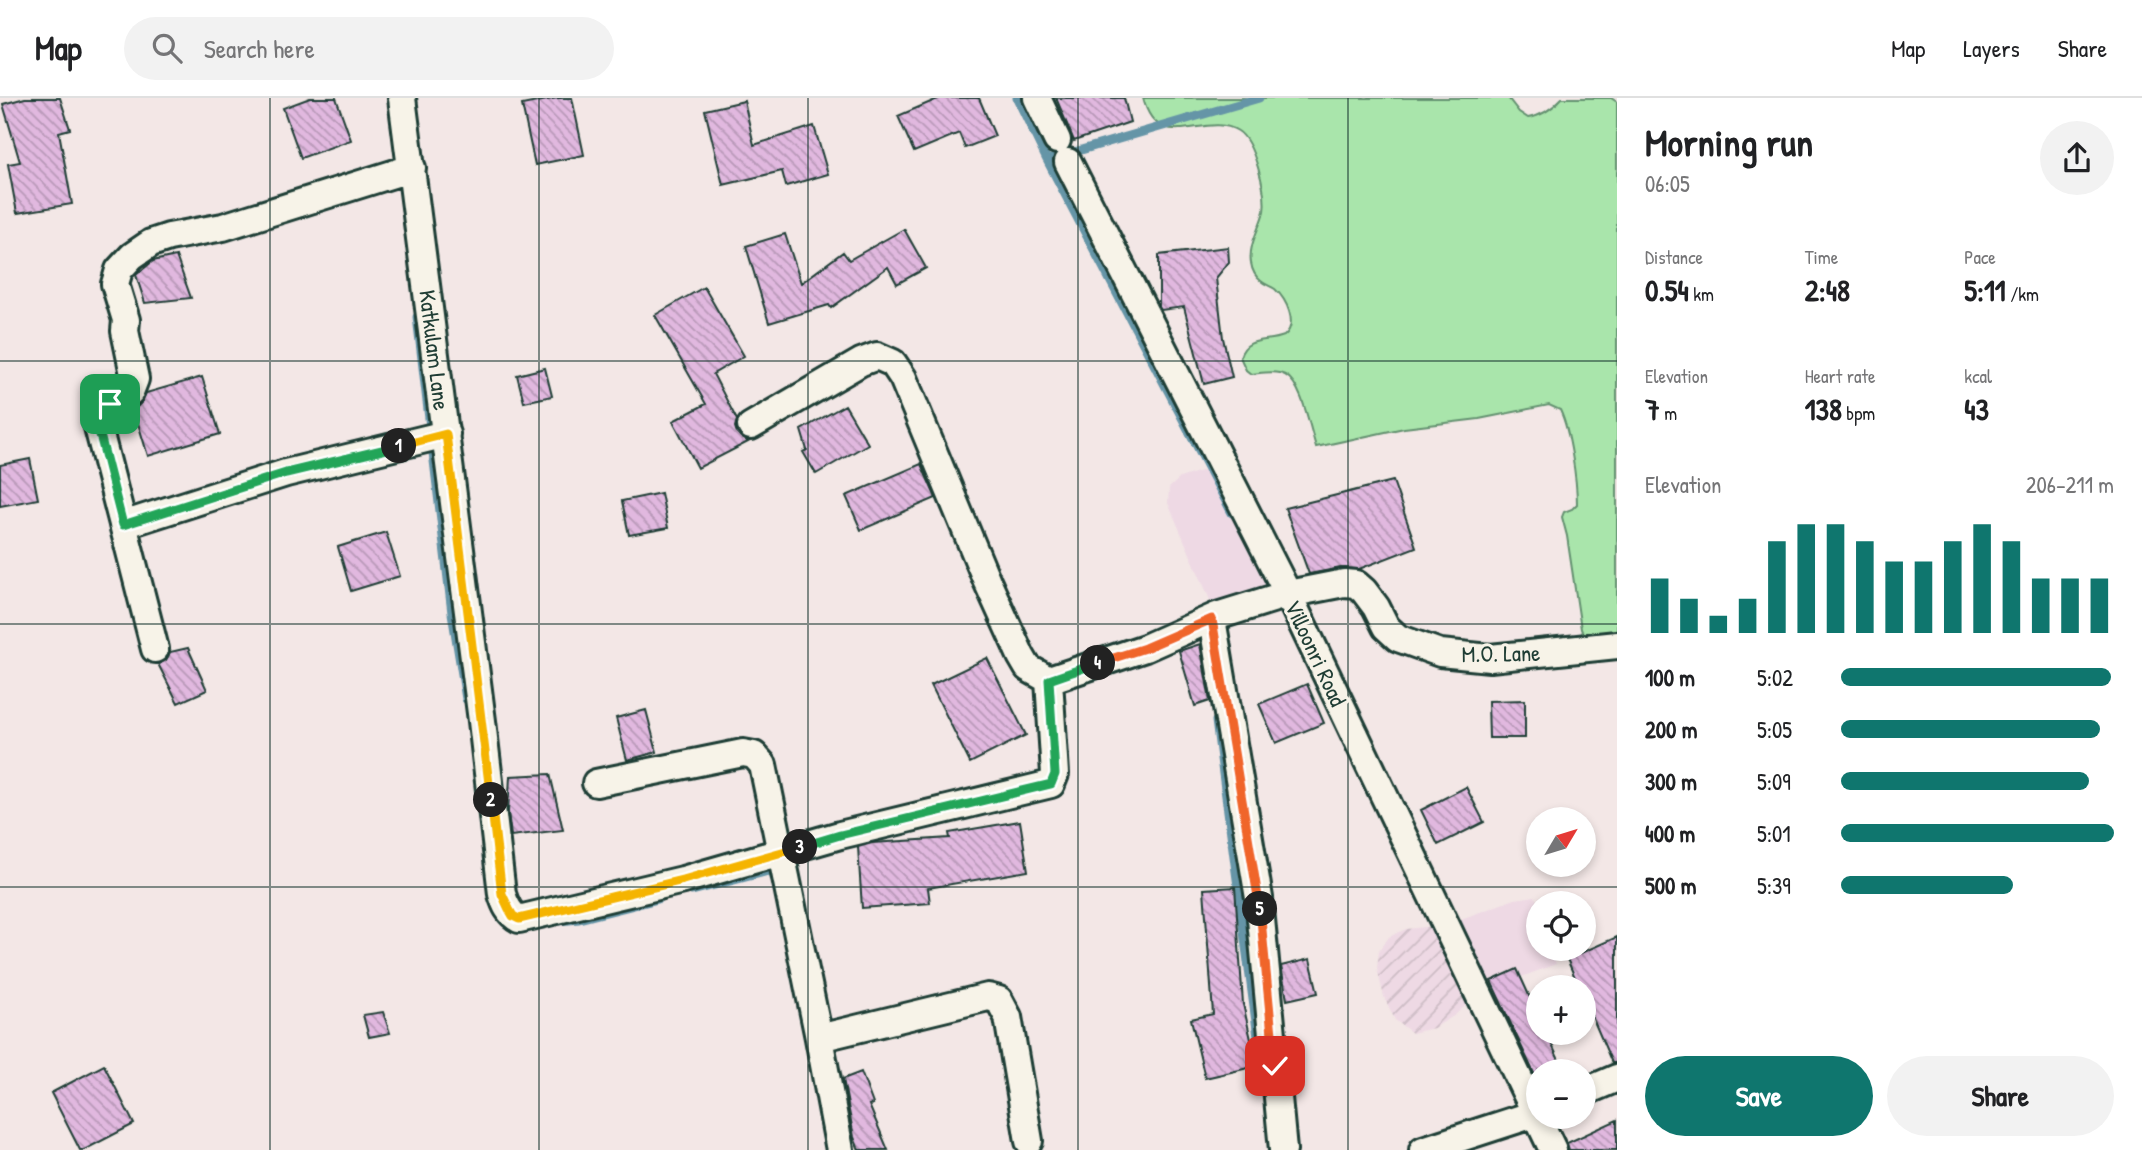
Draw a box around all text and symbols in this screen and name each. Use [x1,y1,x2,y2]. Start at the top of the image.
search box [124,17,614,80]
text: Map [35,26,82,70]
icon: search [148,29,186,67]
text: Search here [204,31,315,66]
text: Map [1891,32,1925,64]
text: Layers [1963,32,2020,64]
text: Share [2058,32,2107,64]
text: Morning run [1645,116,1813,168]
button: share [2040,121,2114,195]
text: 06:05 [1645,168,1690,199]
text: Distance [1645,244,1703,270]
text: Time [1805,244,1838,270]
text: Pace [1964,244,1996,270]
text: 0.54 [1645,270,1689,310]
text: 2:48 [1805,270,1850,310]
text: 5:11 [1964,270,2006,310]
text: km [1689,281,1714,307]
text: /km [2006,281,2039,307]
street label: Katkulam Lane [412,288,458,412]
text: Elevation [1645,363,1708,389]
text: Heart rate [1805,363,1876,389]
text: kcal [1964,363,1992,389]
pin [80,374,140,434]
icon: arrive [91,385,129,423]
text: 7 [1645,389,1660,429]
text: 138 [1805,389,1842,429]
text: 43 [1964,389,1989,429]
text: m [1660,400,1677,426]
text: bpm [1842,400,1875,426]
pin: 1 [382,428,416,464]
text: 1 [395,432,402,458]
text: Elevation [1645,469,1721,500]
text: 206–211 m [2026,469,2114,500]
street label: Villoonri Road [1278,595,1354,711]
street label: M.O. Lane [1461,637,1541,669]
pin: 4 [1080,646,1116,680]
text: 4 [1094,649,1101,675]
text: 100 m [1645,662,1695,693]
text: 5:02 [1757,662,1793,693]
text: 200 m [1645,714,1697,745]
text: 5:05 [1757,714,1792,745]
text: 300 m [1645,766,1697,797]
text: 5:09 [1757,766,1791,797]
pin: 2 [474,782,508,818]
text: 2 [486,786,495,812]
north arrow [1526,807,1596,877]
map controls [1526,807,1596,1129]
text: 400 m [1645,818,1695,849]
text: 5:01 [1757,818,1791,849]
pin: 3 [782,830,818,864]
text: 3 [795,833,804,859]
text: 500 m [1645,870,1696,901]
text: 5:39 [1757,870,1791,901]
button: locate [1526,891,1596,961]
pin: 5 [1242,892,1278,926]
text: 5 [1255,895,1264,921]
button: + [1526,975,1596,1045]
pin [1245,1036,1305,1096]
icon: check [1256,1047,1294,1085]
button: Save [1645,1056,1873,1136]
button: Share [1887,1056,2114,1136]
button: − [1526,1059,1596,1129]

